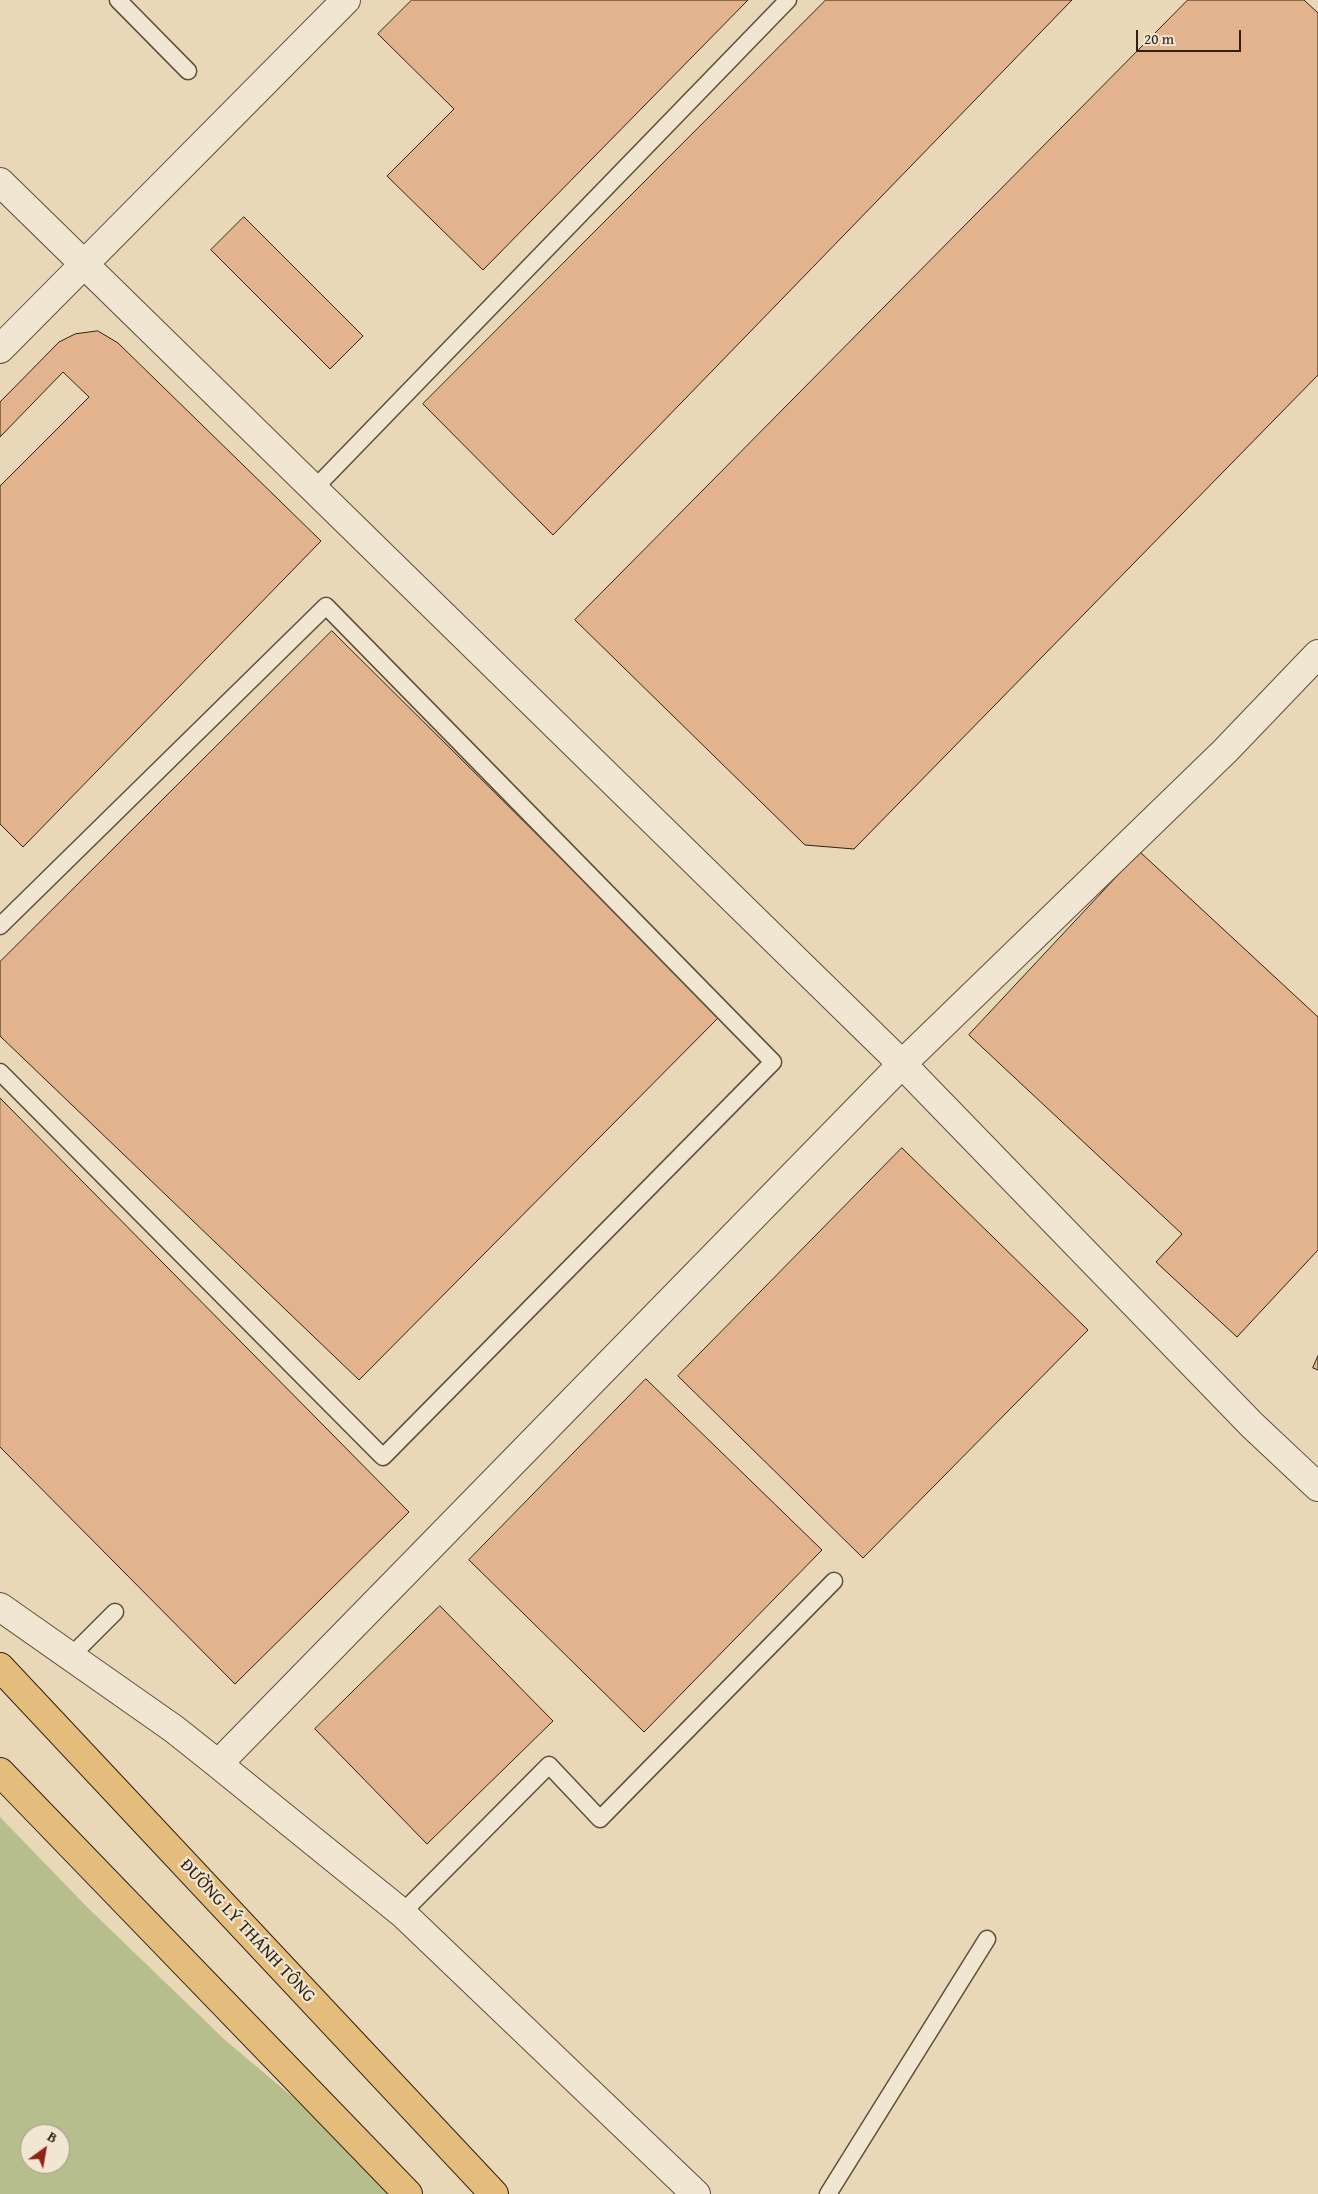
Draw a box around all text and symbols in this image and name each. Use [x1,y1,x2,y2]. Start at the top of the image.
scale bar [1138,20,1243,52]
text: 20 m [1144,28,1174,49]
street label: ĐƯỜNG LÝ THÁNH TÔNG [175,1855,319,2007]
north arrow [20,2124,70,2174]
text: B [43,2126,61,2148]

